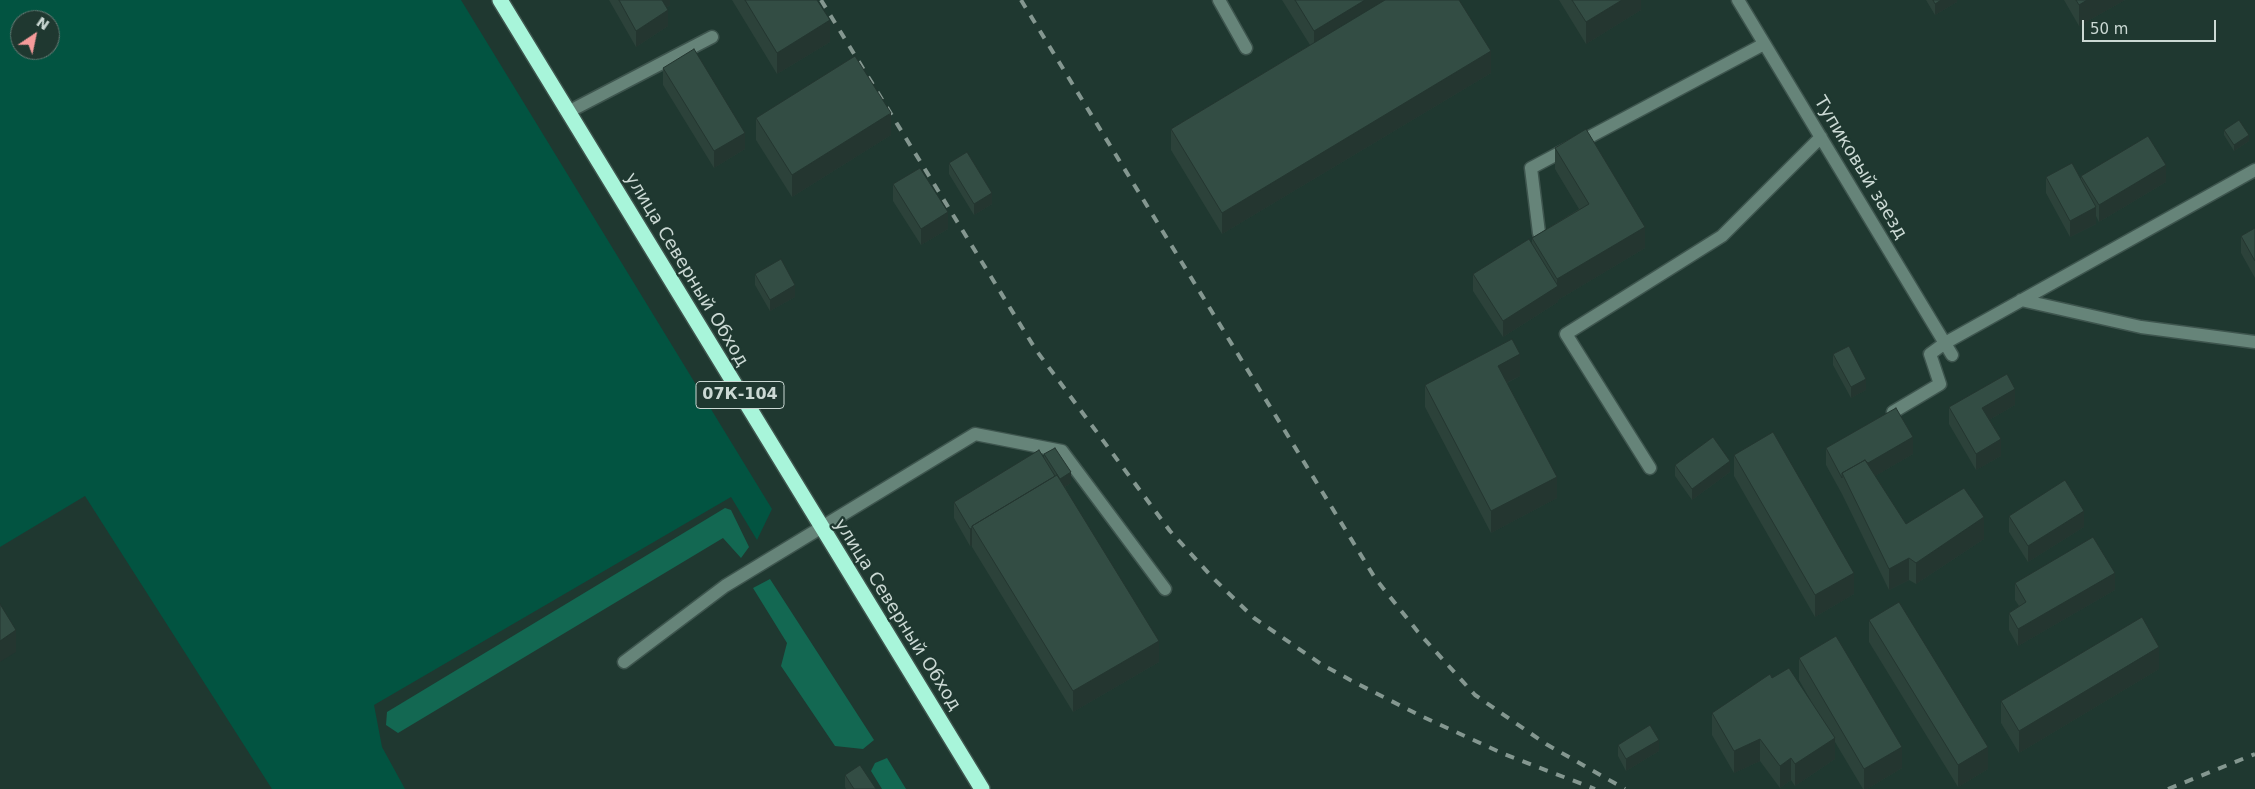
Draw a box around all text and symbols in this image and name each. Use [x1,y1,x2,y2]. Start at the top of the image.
north arrow [10,10,60,60]
scale bar [2085,10,2219,42]
text: N [33,13,52,33]
text: 50 m [2090,20,2128,38]
street label: Тупиковый заезд [1809,93,1911,243]
street label: улица Северный Обход [619,169,753,371]
road number: 07К-104 [696,382,784,408]
street label: улица Северный Обход [829,515,965,715]

